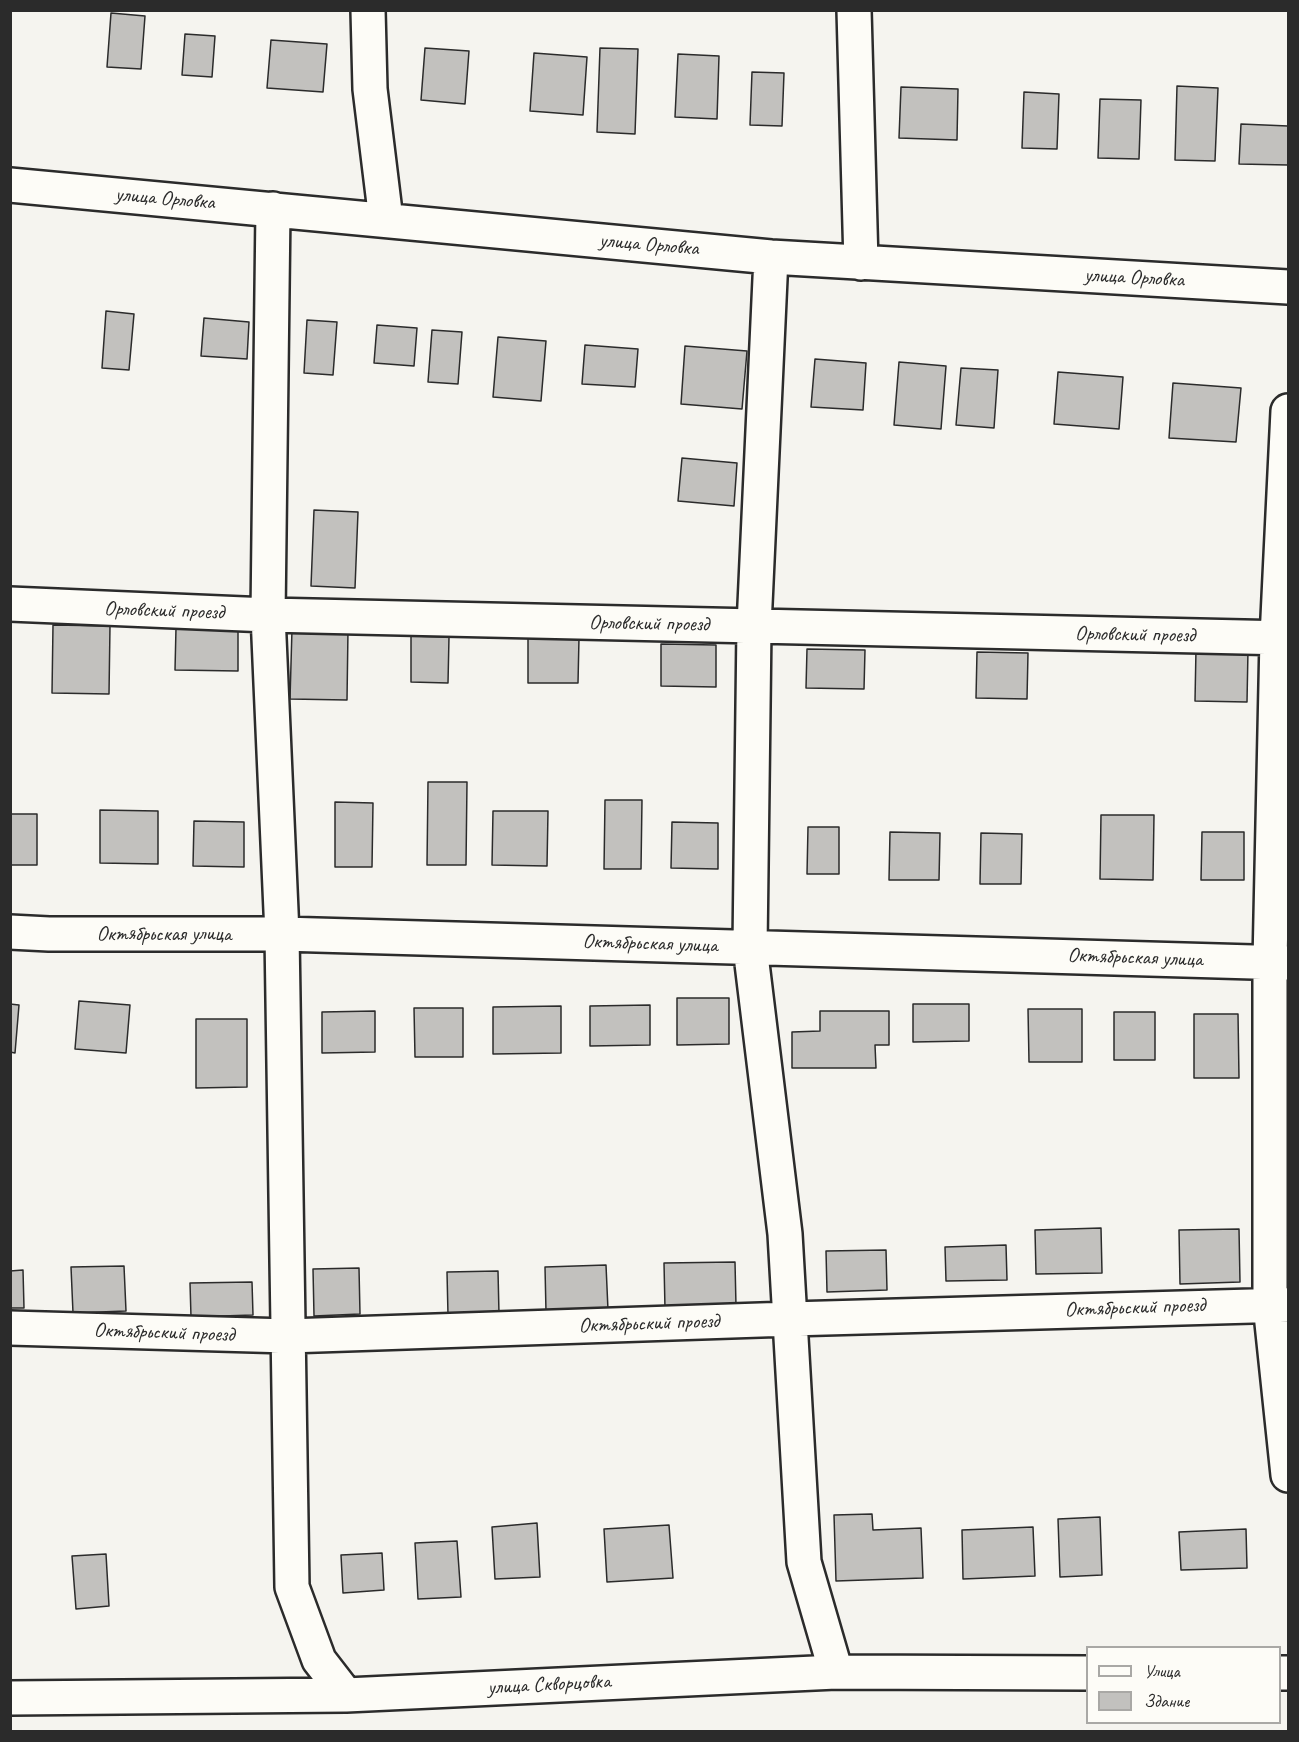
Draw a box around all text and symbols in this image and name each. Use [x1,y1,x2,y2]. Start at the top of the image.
street label: улица Орловка [114,182,216,216]
street label: улица Орловка [598,228,700,262]
street label: улица Орловка [1084,263,1184,293]
street label: Орловский проезд [104,596,224,626]
street label: Орловский проезд [589,610,709,638]
street label: Орловский проезд [1075,621,1195,649]
street label: Октябрьская улица [97,921,231,947]
street label: Октябрьская улица [582,929,718,959]
street label: Октябрьская улица [1067,943,1203,973]
street label: Октябрьский проезд [1064,1293,1206,1323]
street label: Октябрьский проезд [578,1309,720,1339]
street label: Октябрьский проезд [93,1318,235,1348]
legend [1086,1646,1281,1724]
text: Улица [1144,1660,1180,1682]
street label: улица Скворцовка [487,1669,611,1701]
text: Здание [1144,1690,1189,1712]

